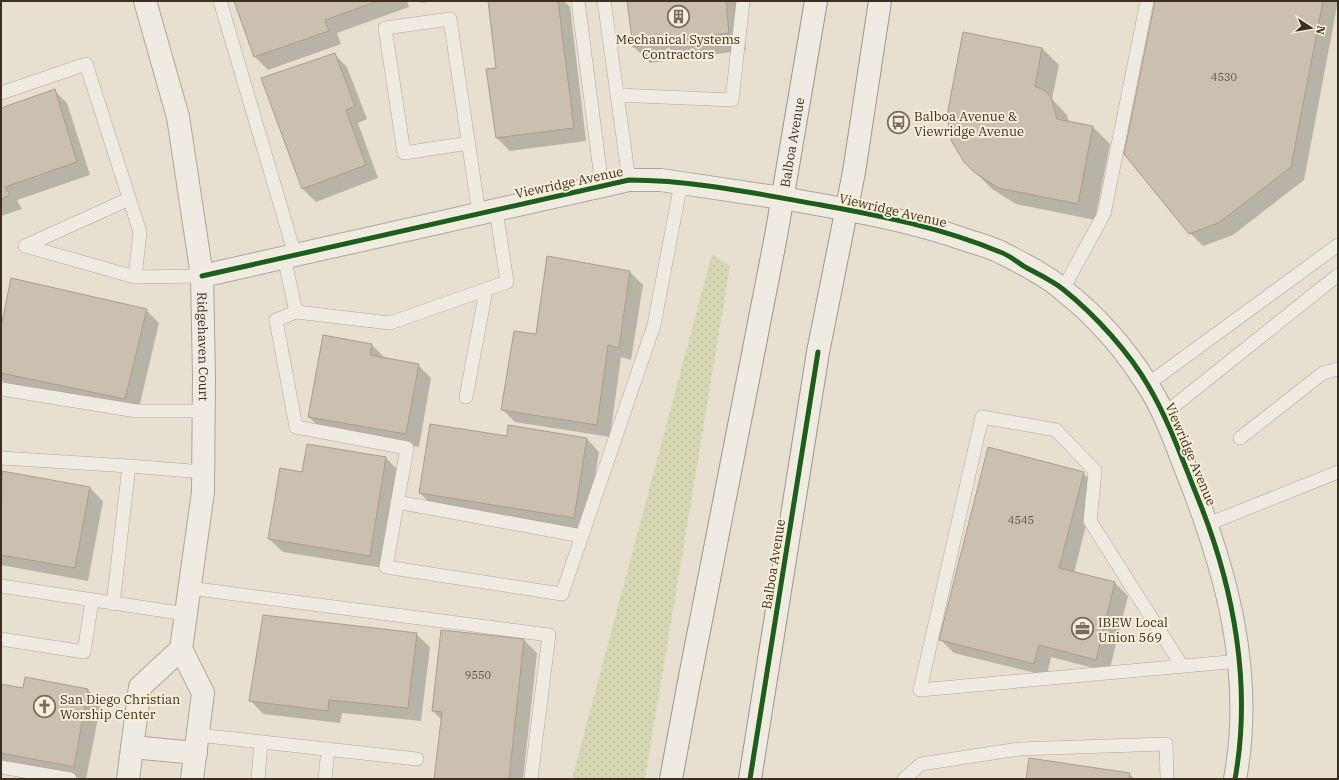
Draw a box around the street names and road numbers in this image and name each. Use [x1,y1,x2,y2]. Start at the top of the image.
street label: Balboa Avenue [776,96,808,189]
street label: Viewridge Avenue [514,163,625,202]
street label: Viewridge Avenue [837,190,948,231]
street label: Ridgehaven Court [193,292,212,402]
street label: Viewridge Avenue [1161,400,1220,508]
street label: Balboa Avenue [758,518,789,610]

